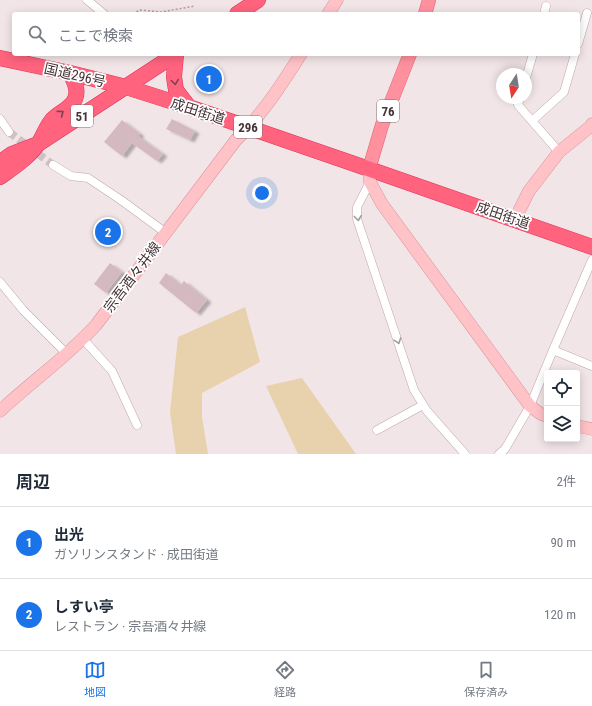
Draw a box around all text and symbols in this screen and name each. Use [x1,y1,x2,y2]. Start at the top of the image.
search box [12,12,580,56]
icon: search [26,23,48,45]
text: ここで検索 [58,27,133,45]
street label: 国道296号 [43,60,107,90]
pin: 1 [196,64,222,94]
north arrow [496,68,532,104]
one-way arrow [170,79,179,86]
street label: 成田街道 [169,95,227,127]
road number: 76 [377,100,399,122]
road number: 51 [71,105,93,127]
one-way arrow [56,111,63,118]
road number: 296 [234,116,262,138]
your location [252,183,272,203]
street label: 成田街道 [474,198,532,232]
one-way arrow [353,215,362,221]
pin: 2 [95,217,121,247]
street label: 宗吾酒々井線 [100,239,164,315]
one-way arrow [393,338,402,345]
map controls [544,370,580,442]
button: locate [544,370,580,406]
button: layers [544,406,580,442]
text: 周辺 [16,472,50,492]
text: 2件 [557,474,576,489]
text: 出光 [54,526,84,544]
text: 1 [26,535,32,550]
text: 90 m [550,535,576,550]
text: ガソリンスタンド · 成田街道 [54,547,219,562]
text: しすい亭 [54,598,114,616]
text: 2 [26,607,32,622]
text: 120 m [544,607,576,622]
text: レストラン · 宗吾酒々井線 [54,619,206,634]
tab: 地図 [84,659,106,699]
tab: 経路 [274,659,296,699]
tab: 保存済み [464,659,508,699]

